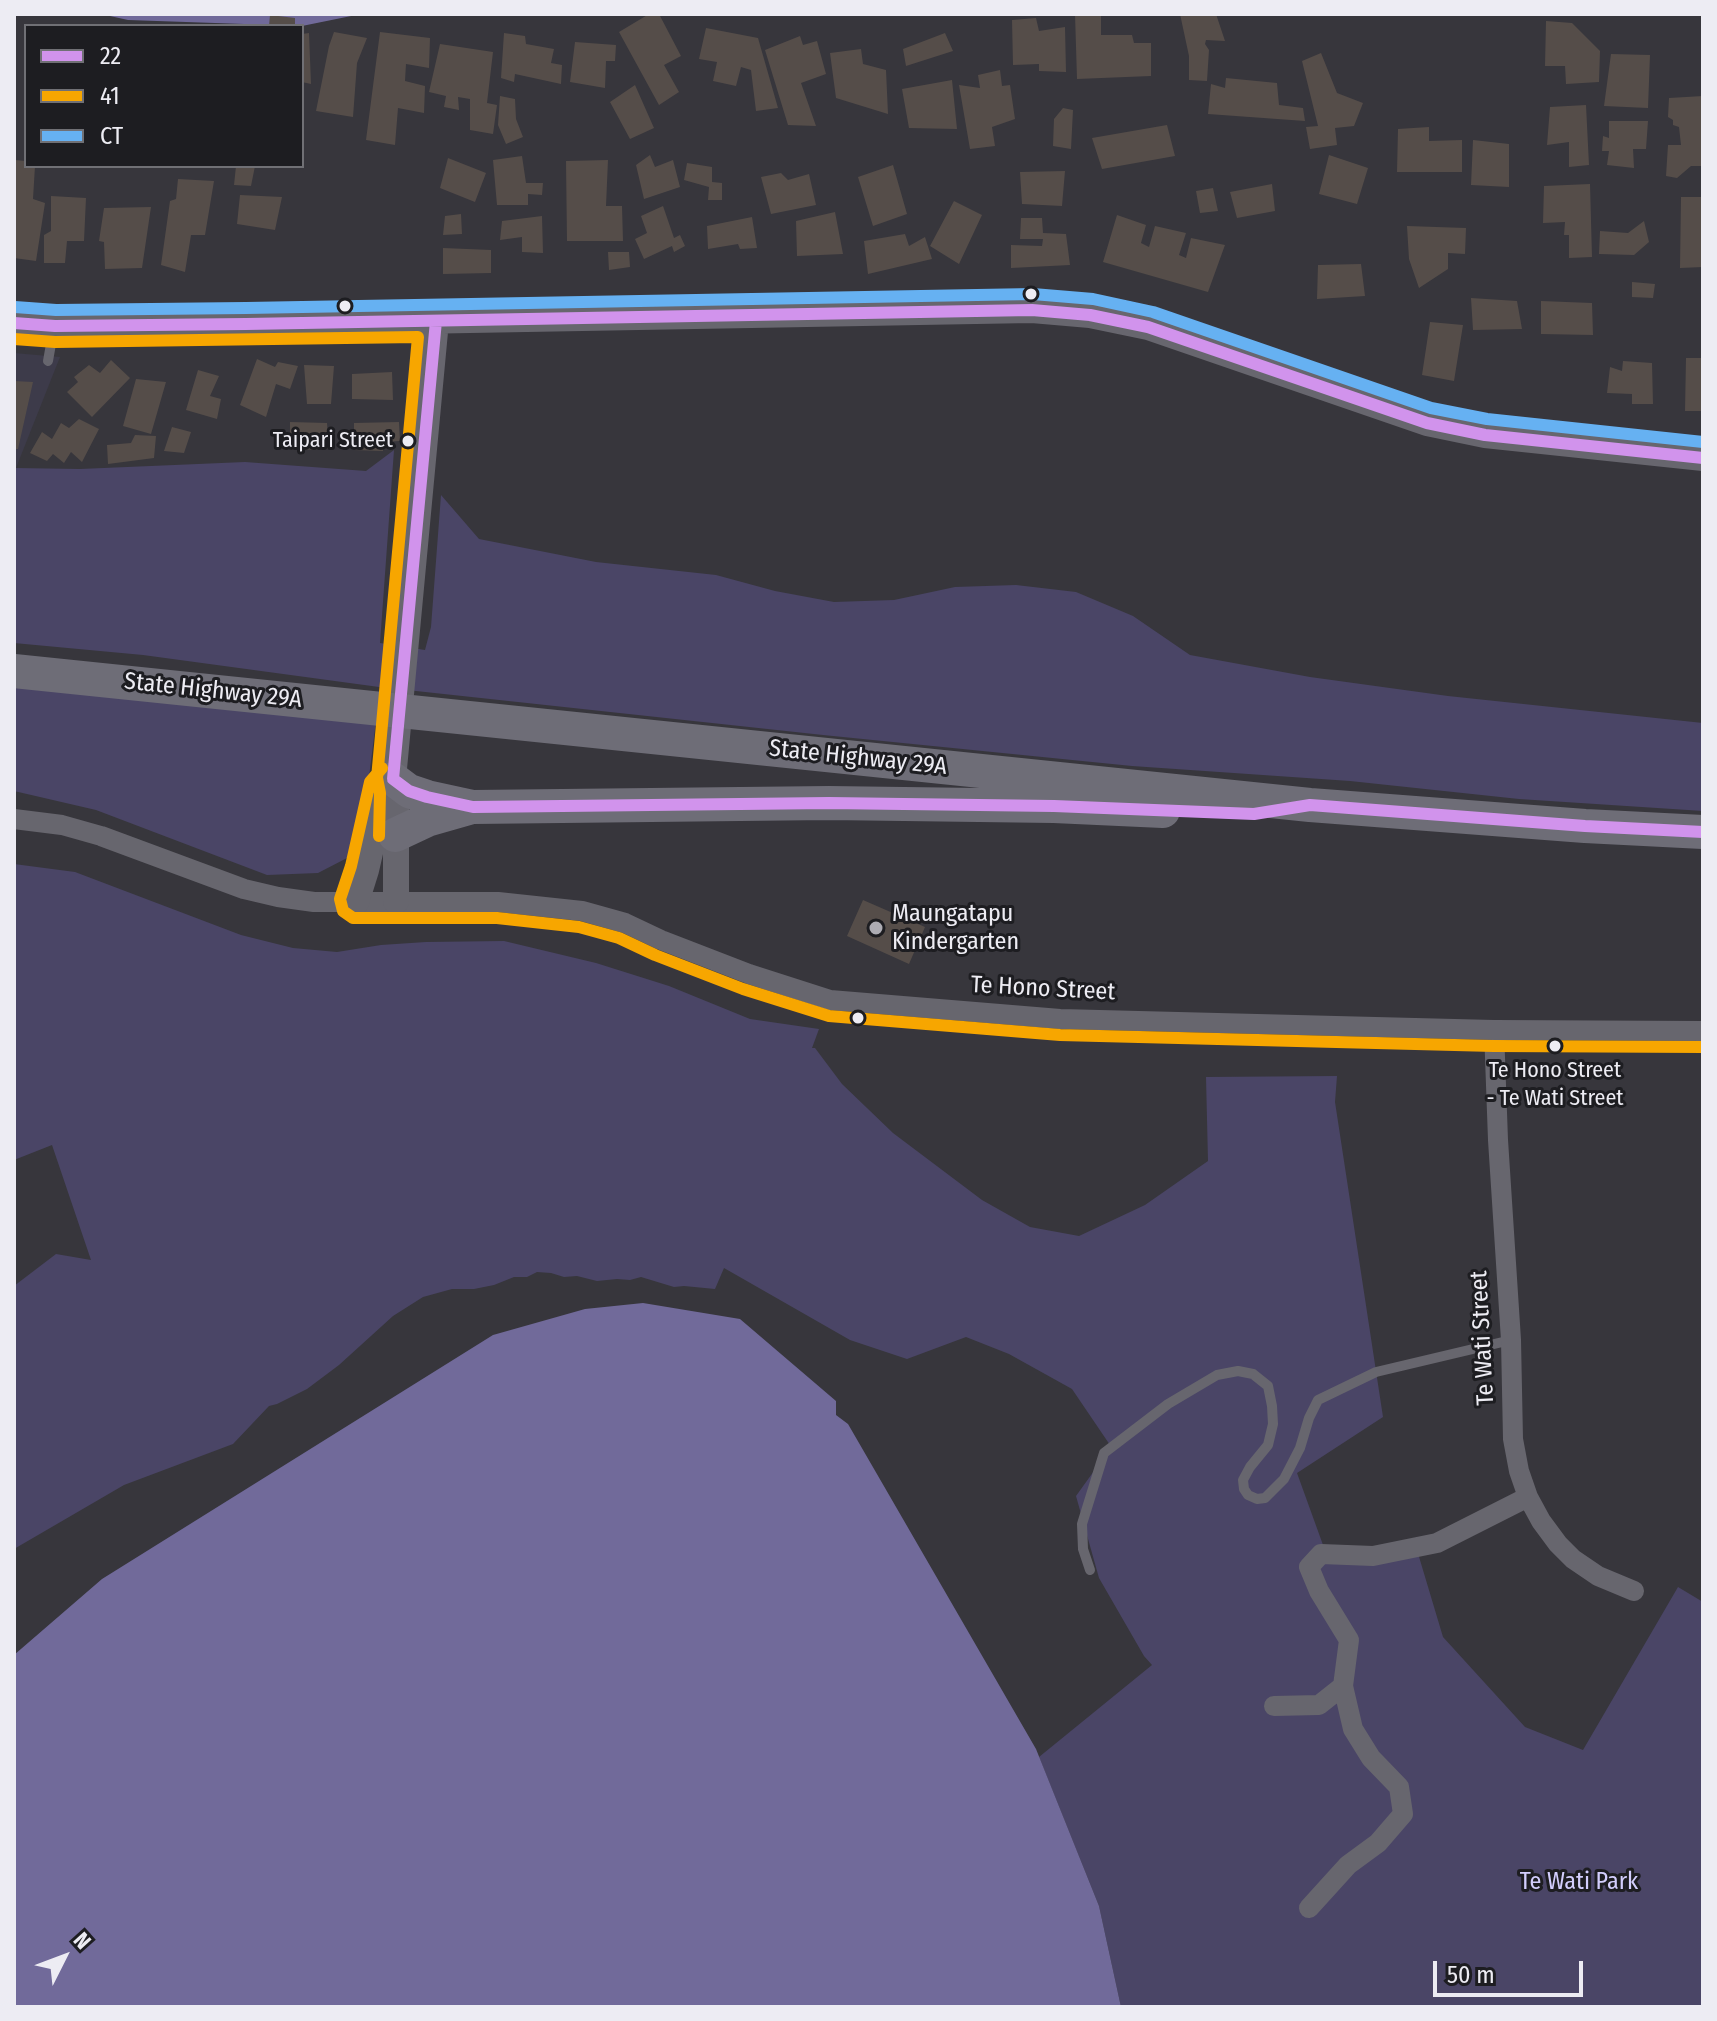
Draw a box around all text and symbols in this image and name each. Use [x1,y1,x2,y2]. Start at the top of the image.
legend [24,24,304,168]
text: 22 [100,42,121,70]
text: 41 [100,82,120,110]
text: CT [100,122,123,150]
unlabelled marker [1023,286,1039,302]
unlabelled marker [337,298,353,314]
place label: Taipari Street [273,428,393,454]
marker: Taipari Street [400,433,416,449]
street label: State Highway 29A [123,667,303,715]
street label: State Highway 29A [768,734,948,782]
place label: Maungatapu Kindergarten [892,900,1019,956]
marker: Maungatapu Kindergarten [867,919,885,937]
street label: Te Hono Street [970,971,1116,1007]
unlabelled marker [850,1010,866,1026]
marker: Te Hono Street - Te Wati Street [1547,1038,1563,1054]
place label: Te Hono Street - Te Wati Street [1487,1058,1623,1110]
street label: Te Wati Street [1465,1270,1501,1406]
park label: Te Wati Park [1520,1868,1638,1896]
north arrow [24,1917,104,1997]
text: N [68,1927,97,1955]
scale bar [1437,1945,1587,1995]
text: 50 m [1447,1961,1495,1989]

